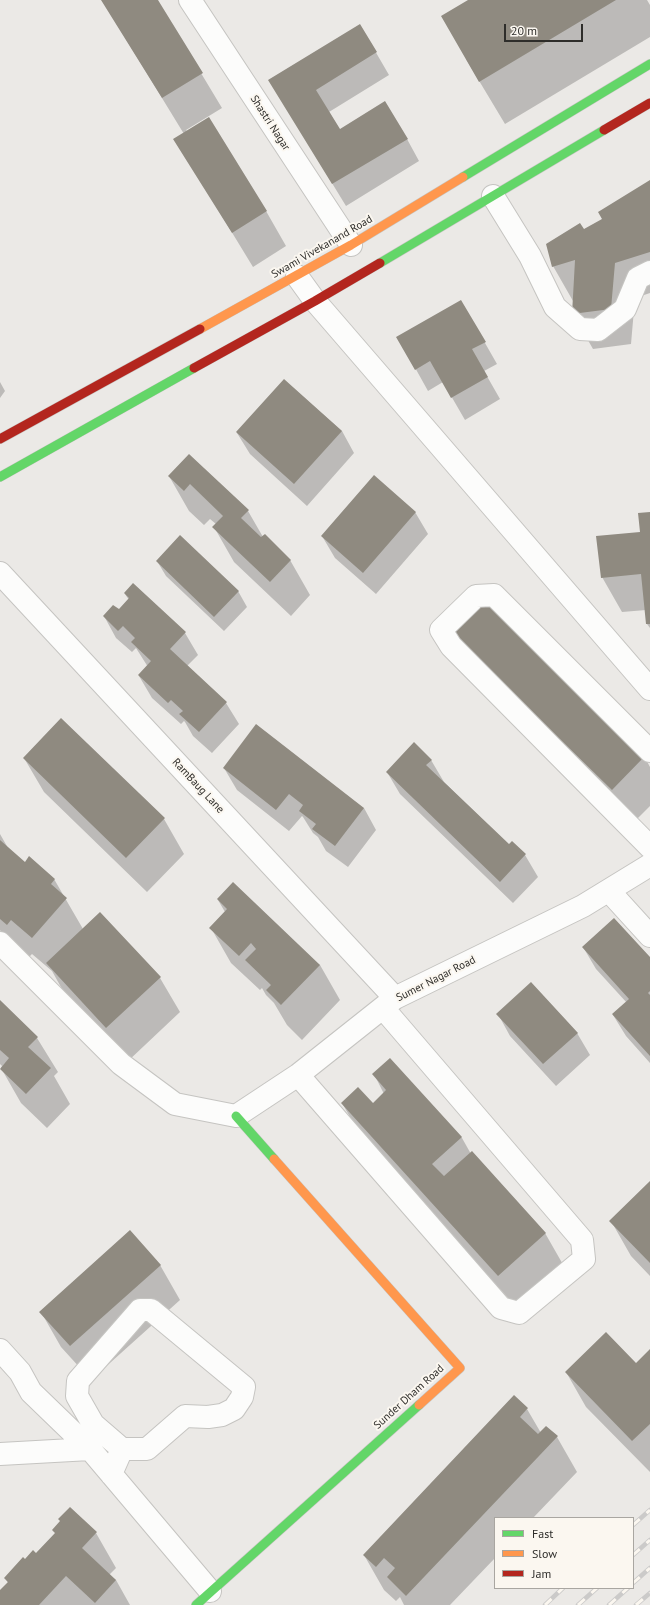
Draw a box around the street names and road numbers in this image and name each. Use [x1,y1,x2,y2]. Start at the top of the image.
street label: Shastri Nagar [247,93,293,153]
street label: Swami Vivekanand Road [269,213,375,281]
street label: RamBaug Lane [169,756,227,816]
street label: Sumer Nagar Road [394,953,478,1005]
street label: Sunder Dham Road [371,1362,447,1432]

